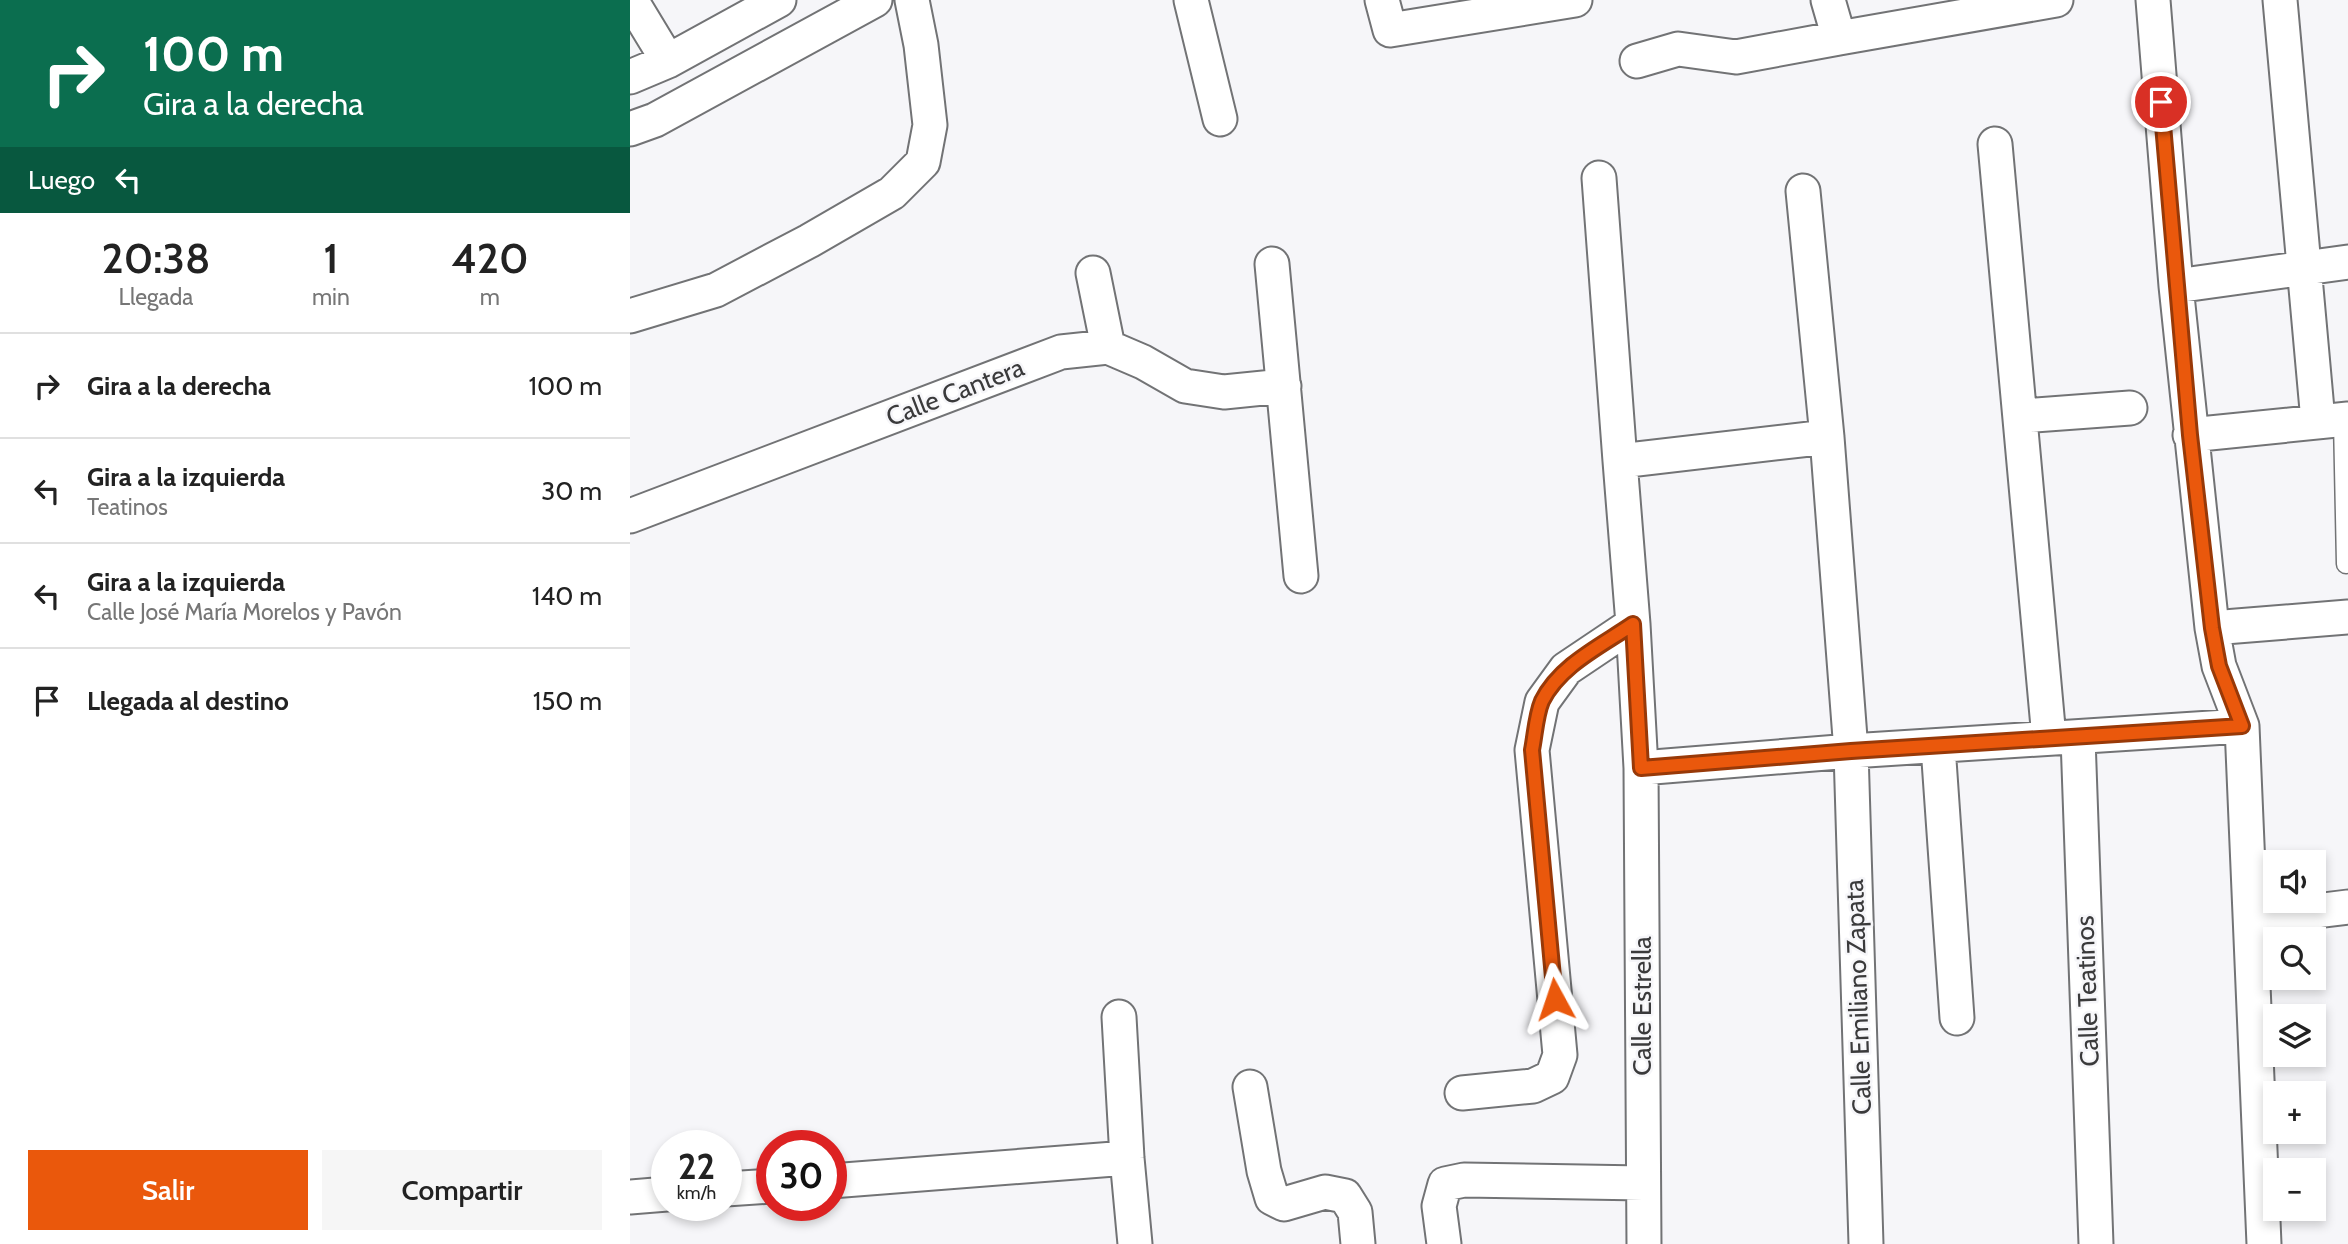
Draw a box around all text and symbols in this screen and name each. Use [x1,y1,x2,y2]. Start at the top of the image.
text: 100 m [143,24,284,83]
icon: right [28,28,119,119]
pin [2131,72,2191,132]
icon: arrive [2142,83,2180,121]
text: Gira a la derecha [143,84,364,123]
icon: left [109,161,147,199]
text: Luego [28,164,95,196]
text: 20:38 [102,232,210,284]
text: 1 [323,232,338,284]
text: 420 [451,232,528,284]
text: Llegada [118,283,193,311]
text: min [312,283,350,311]
text: m [480,283,500,311]
street label: Calle Cantera [882,351,1029,433]
icon: right [28,367,66,405]
text: Gira a la derecha [87,370,271,402]
text: 100 m [529,370,602,402]
text: Gira a la izquierda [87,461,285,493]
icon: left [28,472,66,510]
text: 30 m [541,475,602,507]
text: Teatinos [87,493,168,521]
text: Gira a la izquierda [87,566,285,598]
icon: left [28,577,66,615]
text: 140 m [532,580,602,612]
text: Calle José María Morelos y Pavón [87,598,402,626]
icon: arrive [28,682,66,720]
text: Llegada al destino [87,685,289,717]
text: 150 m [533,685,602,717]
map controls [2263,850,2326,1221]
button: sound [2263,850,2326,913]
street label: Calle Emiliano Zapata [1838,878,1878,1115]
street label: Calle Teatinos [2068,915,2106,1067]
button: search [2263,927,2326,990]
street label: Calle Estrella [1626,936,1658,1076]
position arrow [1518,962,1592,1036]
button: layers [2263,1004,2326,1067]
button: + [2263,1081,2326,1144]
speed limit sign: 30 [756,1130,847,1221]
text: 22 [678,1145,715,1188]
button: Salir [28,1150,308,1230]
button: Compartir [322,1150,602,1230]
button: − [2263,1158,2326,1221]
text: km/h [677,1182,716,1204]

